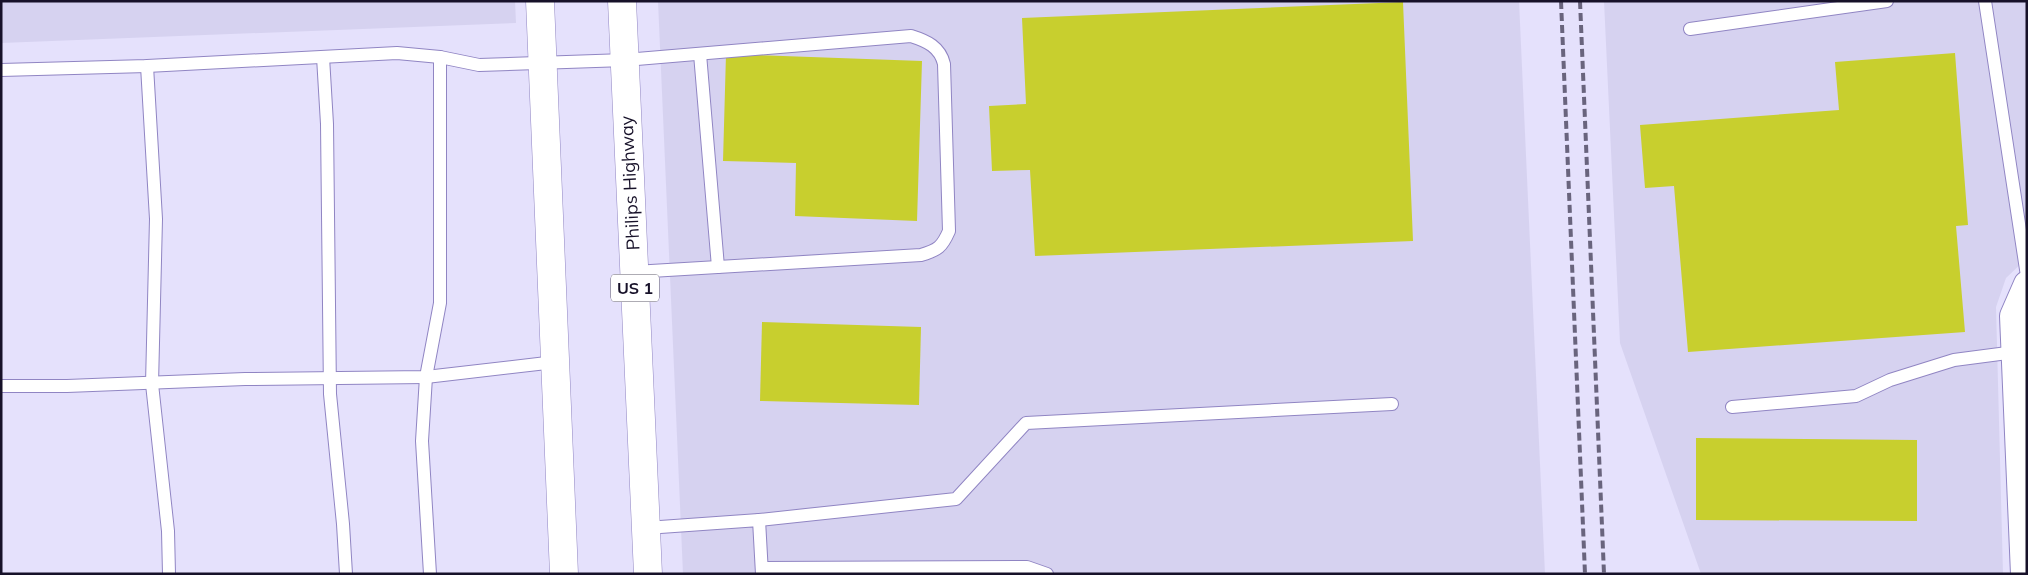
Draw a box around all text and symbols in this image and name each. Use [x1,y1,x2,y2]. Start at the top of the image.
street label: Philips Highway [614,115,645,251]
road number: US 1 [611,274,659,302]

